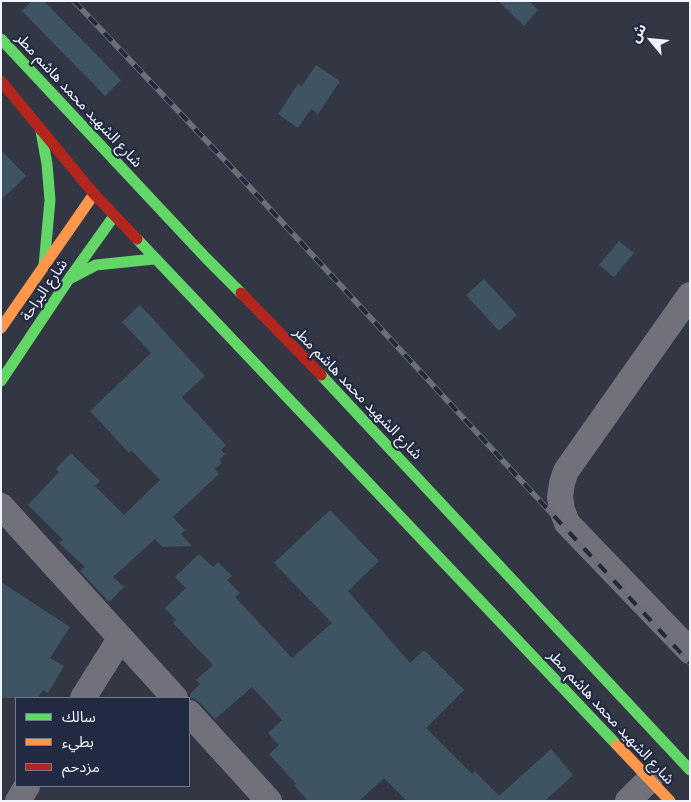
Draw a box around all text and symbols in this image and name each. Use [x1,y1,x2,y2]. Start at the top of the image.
north arrow [626,15,676,65]
text: ش [625,20,649,45]
street label: شارع الشهيد محمد هاشم مطر [12,29,146,171]
street label: شارع البراحة [17,256,71,324]
street label: شارع الشهيد محمد هاشم مطر [290,323,426,463]
street label: شارع الشهيد محمد هاشم مطر [544,646,678,788]
legend [15,697,190,787]
text: سالك [62,707,96,725]
text: بطيء [62,732,94,750]
text: مزدحم [62,757,100,775]

